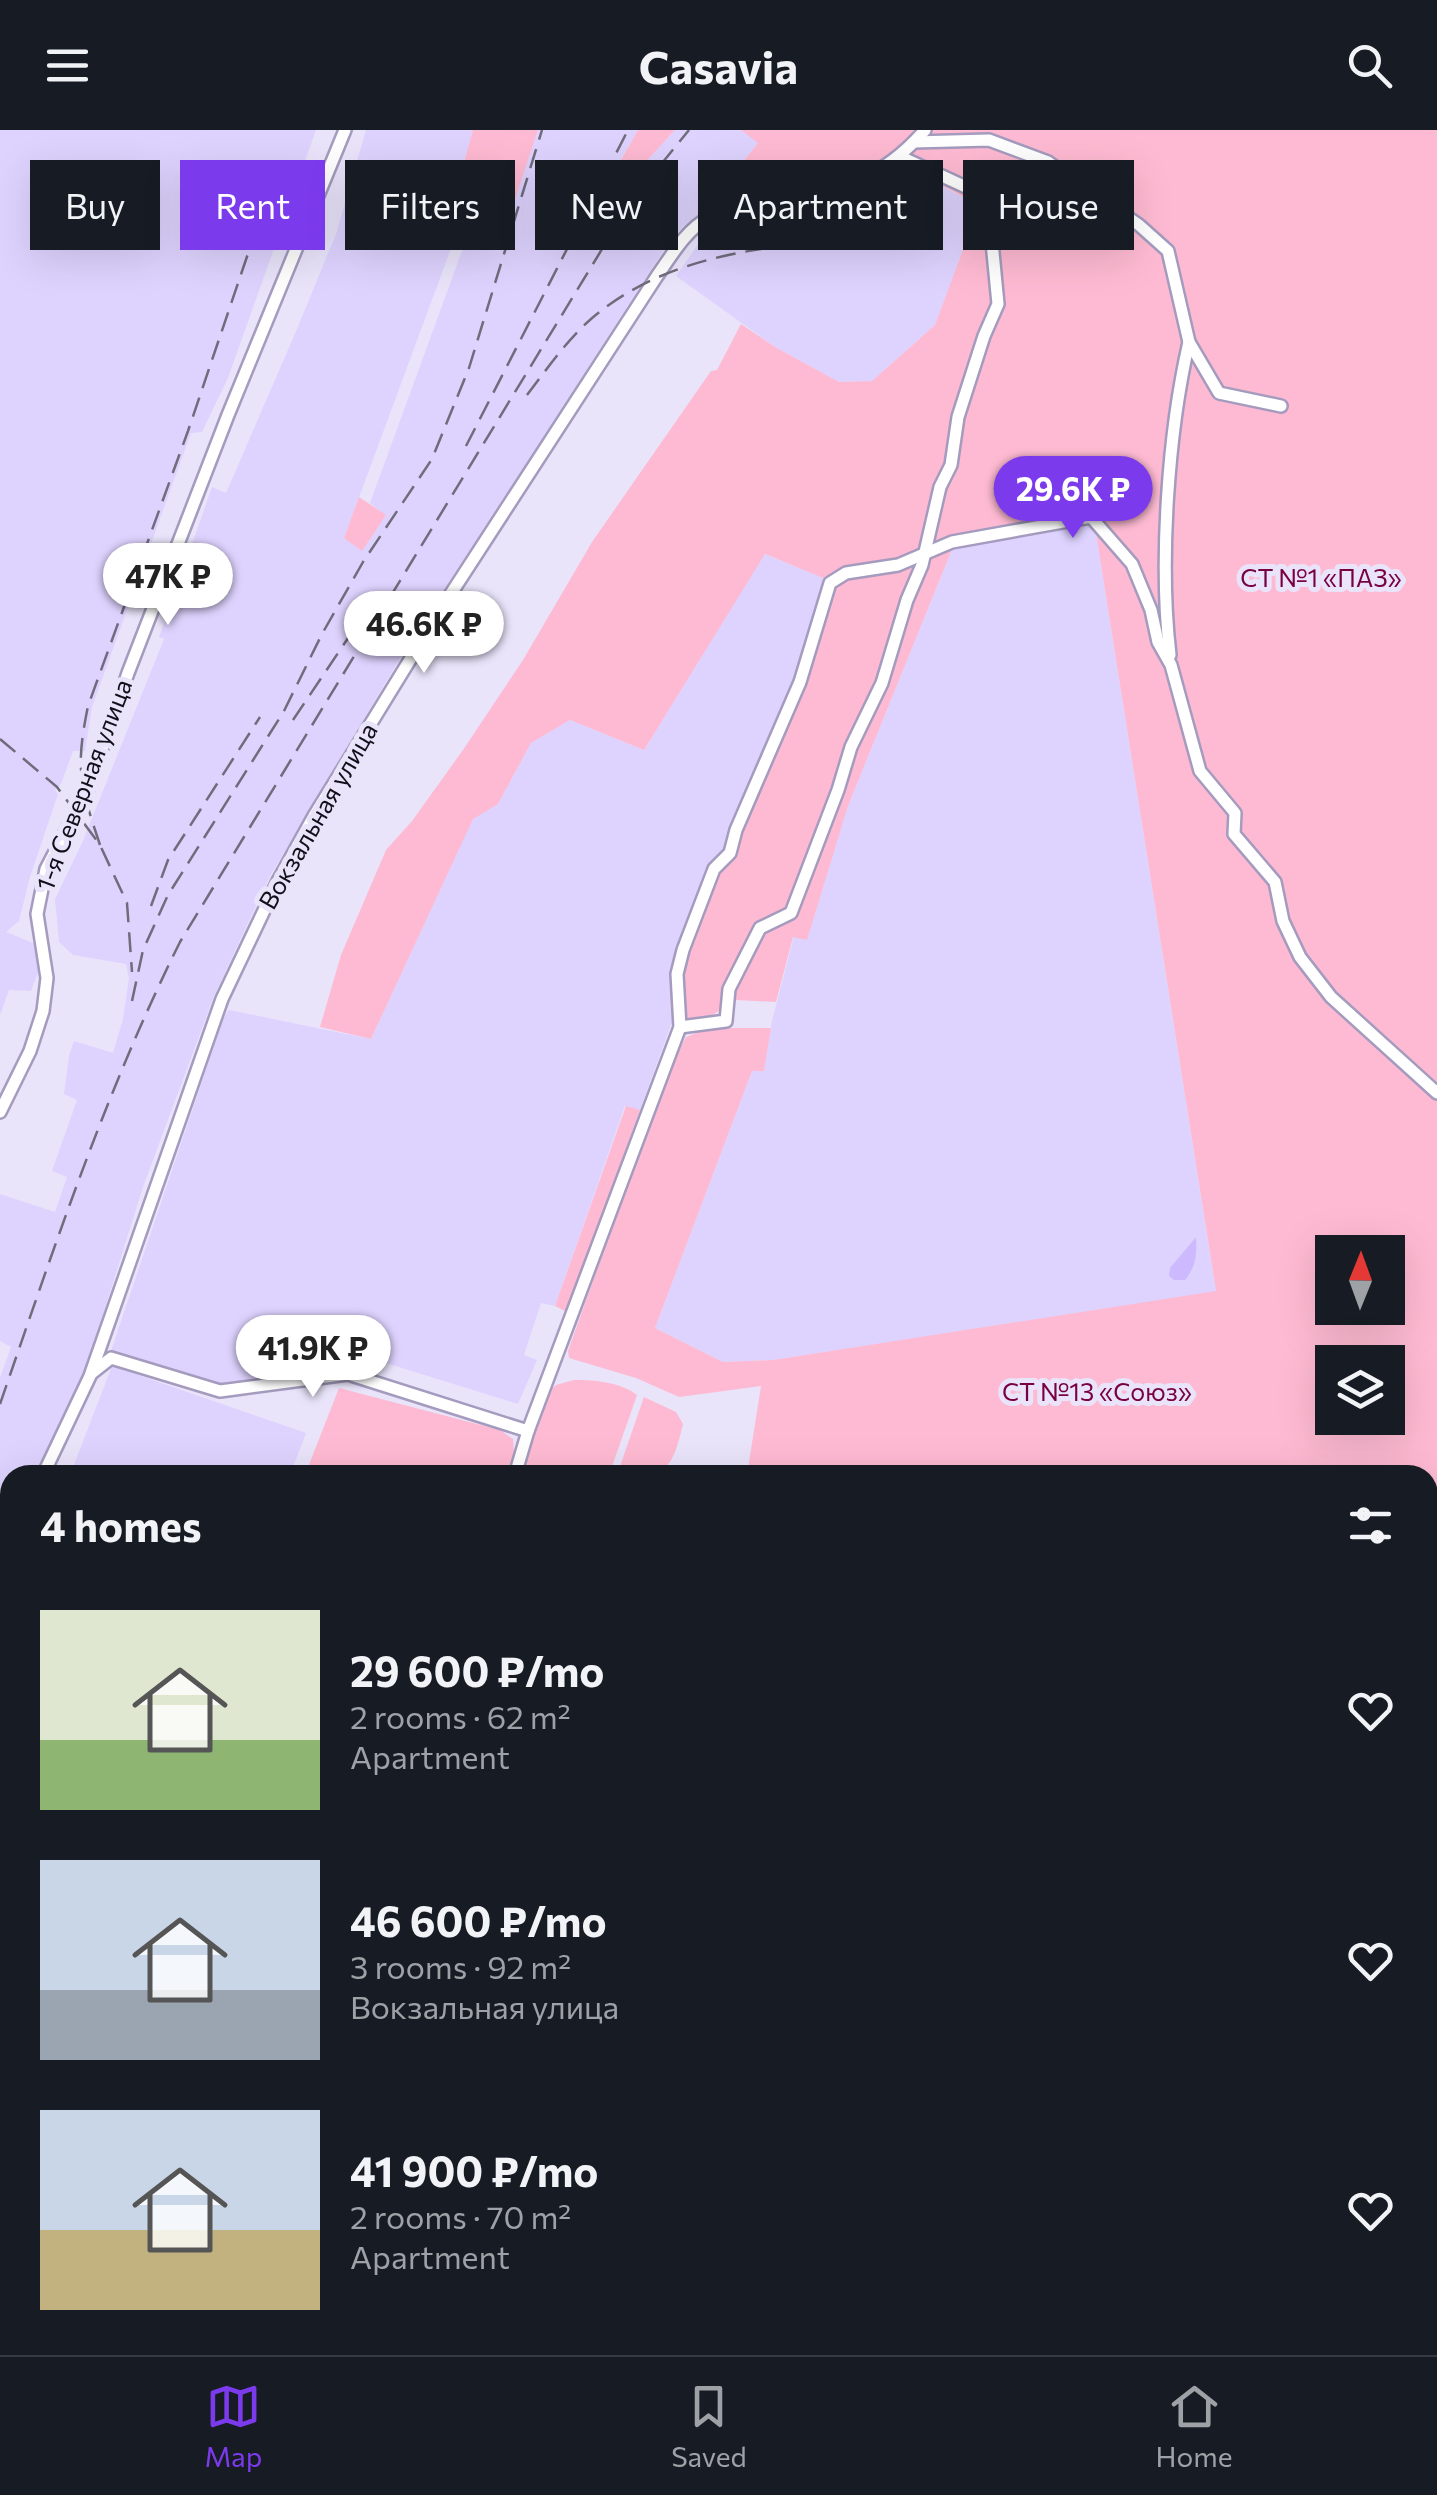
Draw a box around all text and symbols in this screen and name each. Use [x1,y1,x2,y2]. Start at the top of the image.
icon: menu [40,38,95,93]
text: Casavia [639,38,798,93]
icon: search [1342,38,1397,93]
chip: Buy [30,160,160,250]
chip: Rent [180,160,325,250]
chip: Filters [345,160,515,250]
chip: New [535,160,678,250]
chip: Apartment [698,160,943,250]
chip: House [963,160,1134,250]
pin: 29.6K ₽ [981,456,1165,541]
text: 29.6K ₽ [1016,468,1130,508]
pin: 47K ₽ [98,543,238,628]
text: 47K ₽ [125,555,211,595]
park label: СТ №1 «ПАЗ» [1240,562,1402,592]
pin: 46.6K ₽ [332,591,516,676]
text: 46.6K ₽ [366,603,482,643]
street label: 1-я Северная улица [29,675,137,895]
street label: Вокзальная улица [252,717,383,914]
north arrow [1315,1235,1405,1325]
map controls [1315,1235,1405,1435]
pin: 41.9K ₽ [221,1315,405,1400]
text: 41.9K ₽ [258,1327,368,1367]
button: layers [1315,1345,1405,1435]
park label: СТ №13 «Союз» [1002,1376,1192,1406]
icon: filters [1343,1498,1398,1553]
text: 4 homes [40,1499,202,1551]
text: 29 600 ₽/mo [350,1644,604,1696]
icon: home [120,1650,240,1770]
icon: heart [1343,1683,1398,1738]
text: 2 rooms · 62 m² [350,1696,571,1736]
text: Apartment [350,1736,510,1776]
text: 46 600 ₽/mo [350,1894,607,1946]
icon: home [120,1900,240,2020]
icon: heart [1343,1933,1398,1988]
text: 3 rooms · 92 m² [350,1946,571,1986]
text: Вокзальная улица [350,1986,619,2026]
text: 41 900 ₽/mo [350,2144,598,2196]
icon: home [120,2150,240,2270]
icon: heart [1343,2183,1398,2238]
text: 2 rooms · 70 m² [350,2196,571,2236]
text: Apartment [350,2236,510,2276]
tab: Map [204,2379,262,2473]
tab: Saved [671,2379,747,2473]
tab: Home [1156,2379,1233,2473]

